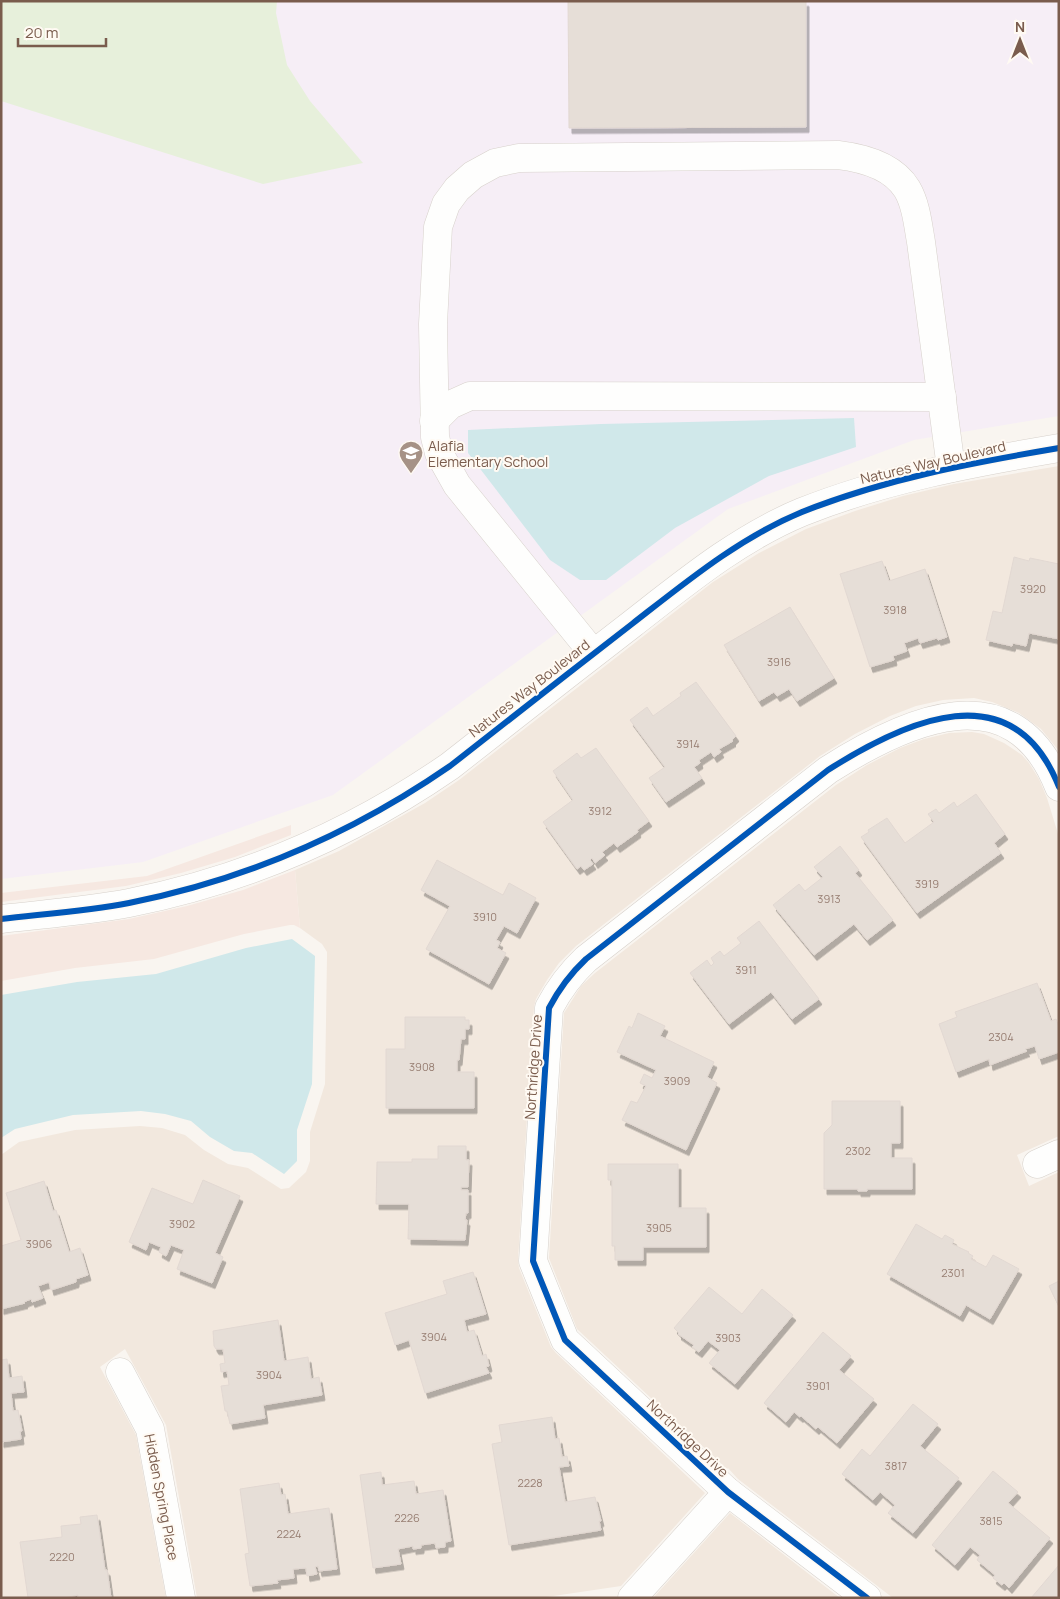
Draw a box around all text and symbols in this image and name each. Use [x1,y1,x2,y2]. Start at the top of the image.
scale bar [18,15,105,47]
north arrow [995,15,1045,65]
text: N [1015,17,1025,36]
text: 20 m [25,22,58,43]
place label: Alafia Elementary School [428,436,548,471]
street label: Natures Way Boulevard [858,436,1008,488]
school or university icon: Alafia Elementary School [398,440,424,474]
house number: 3920 [1020,581,1046,596]
house number: 3918 [883,602,907,617]
street label: Natures Way Boulevard [465,635,593,741]
house number: 3916 [767,654,791,669]
house number: 3914 [676,736,700,751]
house number: 3912 [588,803,612,818]
house number: 3919 [915,876,939,891]
house number: 3913 [817,891,841,906]
house number: 3910 [473,909,497,924]
house number: 3911 [735,962,757,977]
street label: Northridge Drive [520,1014,546,1120]
house number: 2304 [988,1029,1014,1044]
house number: 3908 [409,1059,435,1074]
house number: 3909 [664,1073,690,1088]
house number: 2302 [845,1143,871,1158]
house number: 3902 [169,1216,195,1231]
house number: 3905 [646,1220,672,1235]
house number: 3906 [26,1236,52,1251]
house number: 2301 [941,1265,965,1280]
house number: 3904 [421,1329,447,1344]
house number: 3903 [715,1330,741,1345]
house number: 3904 [256,1367,282,1382]
house number: 3901 [806,1378,830,1393]
street label: Northridge Drive [643,1395,733,1481]
street label: Hidden Spring Place [140,1432,184,1562]
house number: 3817 [885,1458,907,1473]
house number: 2228 [517,1475,543,1490]
house number: 2226 [394,1510,420,1525]
house number: 3815 [979,1513,1003,1528]
house number: 2224 [276,1526,302,1541]
house number: 2220 [49,1549,75,1564]

